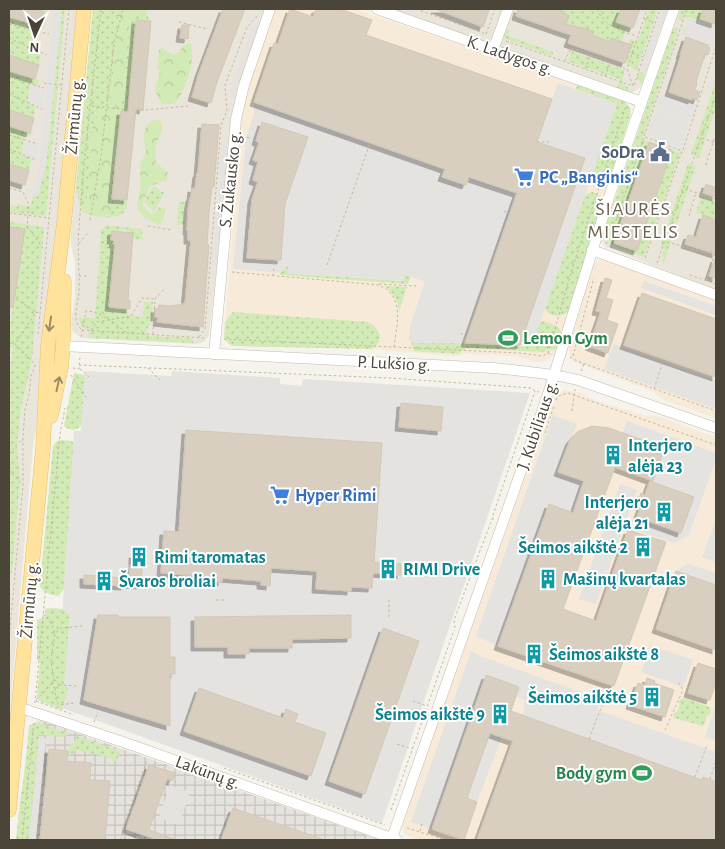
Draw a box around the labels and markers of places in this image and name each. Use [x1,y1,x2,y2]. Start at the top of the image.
public building icon: SoDra [649,141,671,163]
place label: SoDra [601,144,645,162]
supermarket icon: PC „Banginis“ [513,166,535,188]
place label: PC „Banginis“ [539,169,638,187]
sports icon: Lemon Gym [497,327,519,349]
place label: Lemon Gym [523,330,608,348]
place label: Interjero alėja 23 [628,437,692,476]
building icon: Interjero alėja 23 [602,444,624,466]
supermarket icon: Hyper Rimi [269,484,291,506]
place label: Hyper Rimi [295,487,376,505]
place label: Interjero alėja 21 [585,494,649,533]
building icon: Interjero alėja 21 [653,501,675,523]
place label: Šeimos aikštė 2 [518,536,629,557]
building icon: Šeimos aikštė 2 [632,536,654,558]
building icon: Rimi taromatas [128,546,150,568]
place label: Rimi taromatas [154,549,266,567]
building icon: RIMI Drive [377,558,399,580]
place label: RIMI Drive [403,561,480,579]
building icon: Mašinų kvartalas [537,568,559,590]
building icon: Švaros broliai [93,570,115,592]
place label: Švaros broliai [119,570,216,591]
place label: Mašinų kvartalas [563,571,686,589]
building icon: Šeimos aikštė 8 [523,643,545,665]
place label: Šeimos aikštė 8 [549,643,659,664]
place label: Šeimos aikštė 5 [528,686,637,707]
building icon: Šeimos aikštė 5 [641,686,663,708]
place label: Šeimos aikštė 9 [375,703,485,724]
building icon: Šeimos aikštė 9 [489,703,511,725]
sports icon: Body gym [631,762,653,784]
place label: Body gym [556,765,627,783]

